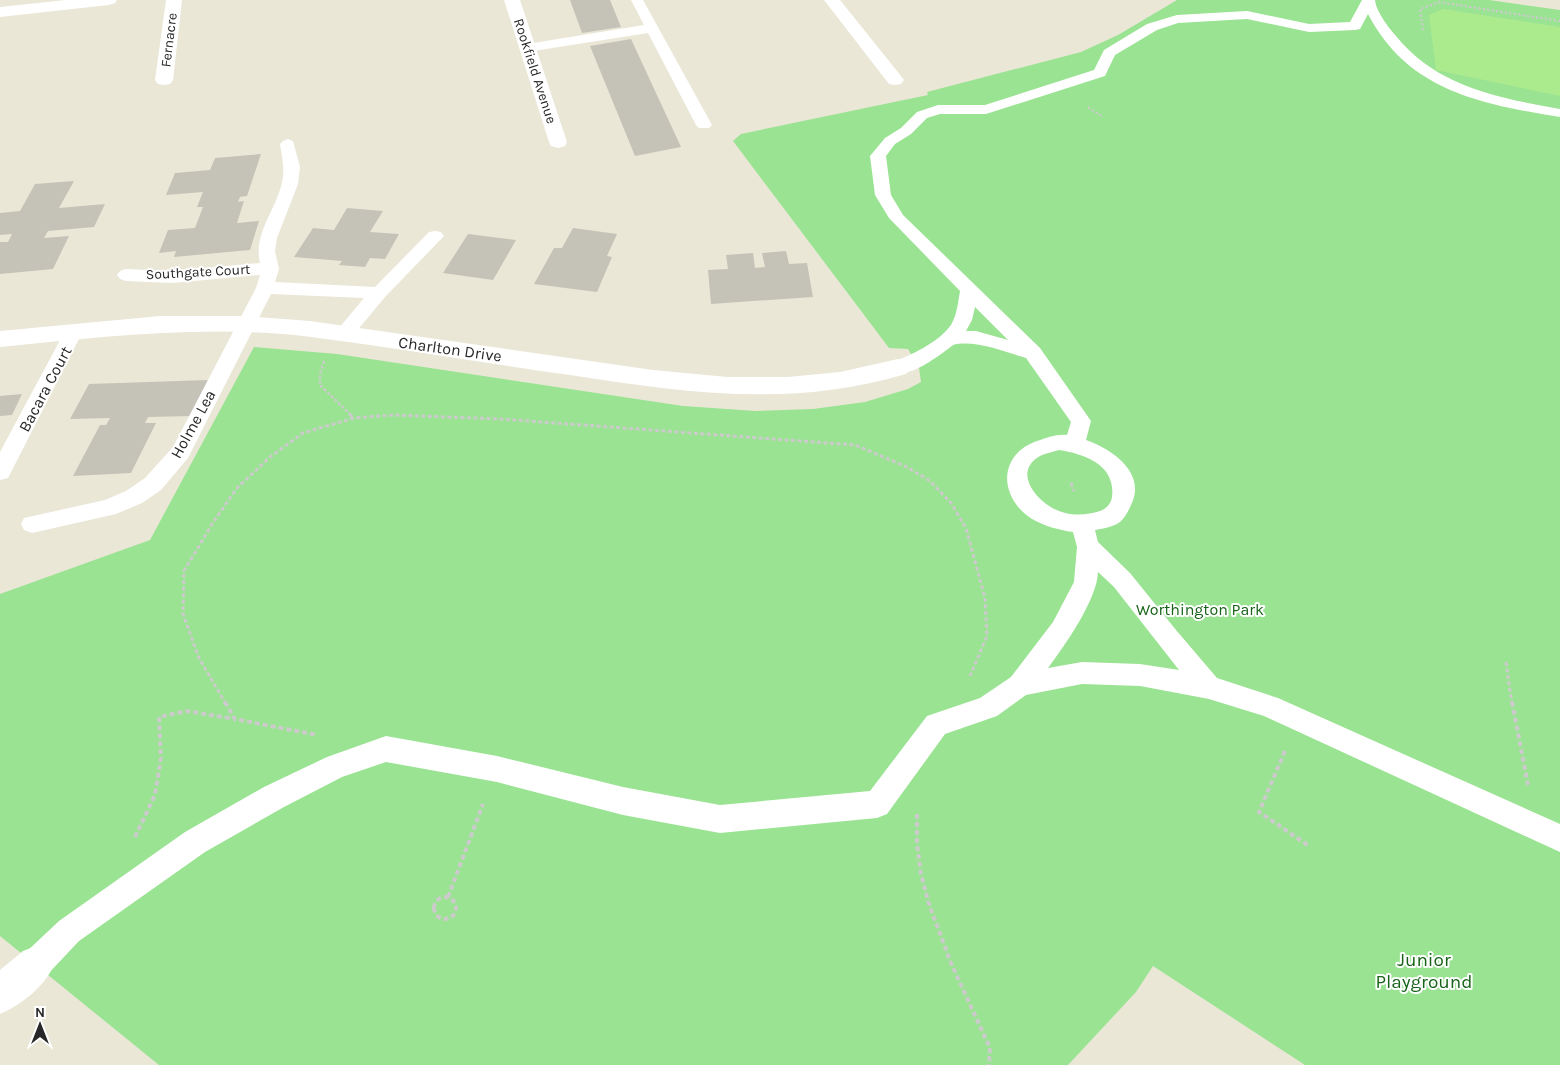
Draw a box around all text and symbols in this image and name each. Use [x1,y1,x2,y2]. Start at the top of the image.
street label: Fernacre [157,12,181,68]
street label: Rookfield Avenue [510,16,560,126]
street label: Southgate Court [145,261,251,283]
street label: Charlton Drive [397,332,503,366]
street label: Bacara Court [14,343,76,435]
street label: Holme Lea [166,386,220,462]
park label: Worthington Park [1136,600,1264,619]
park label: Junior Playground [1375,949,1473,993]
north arrow [15,1000,65,1050]
text: N [35,1004,45,1021]

